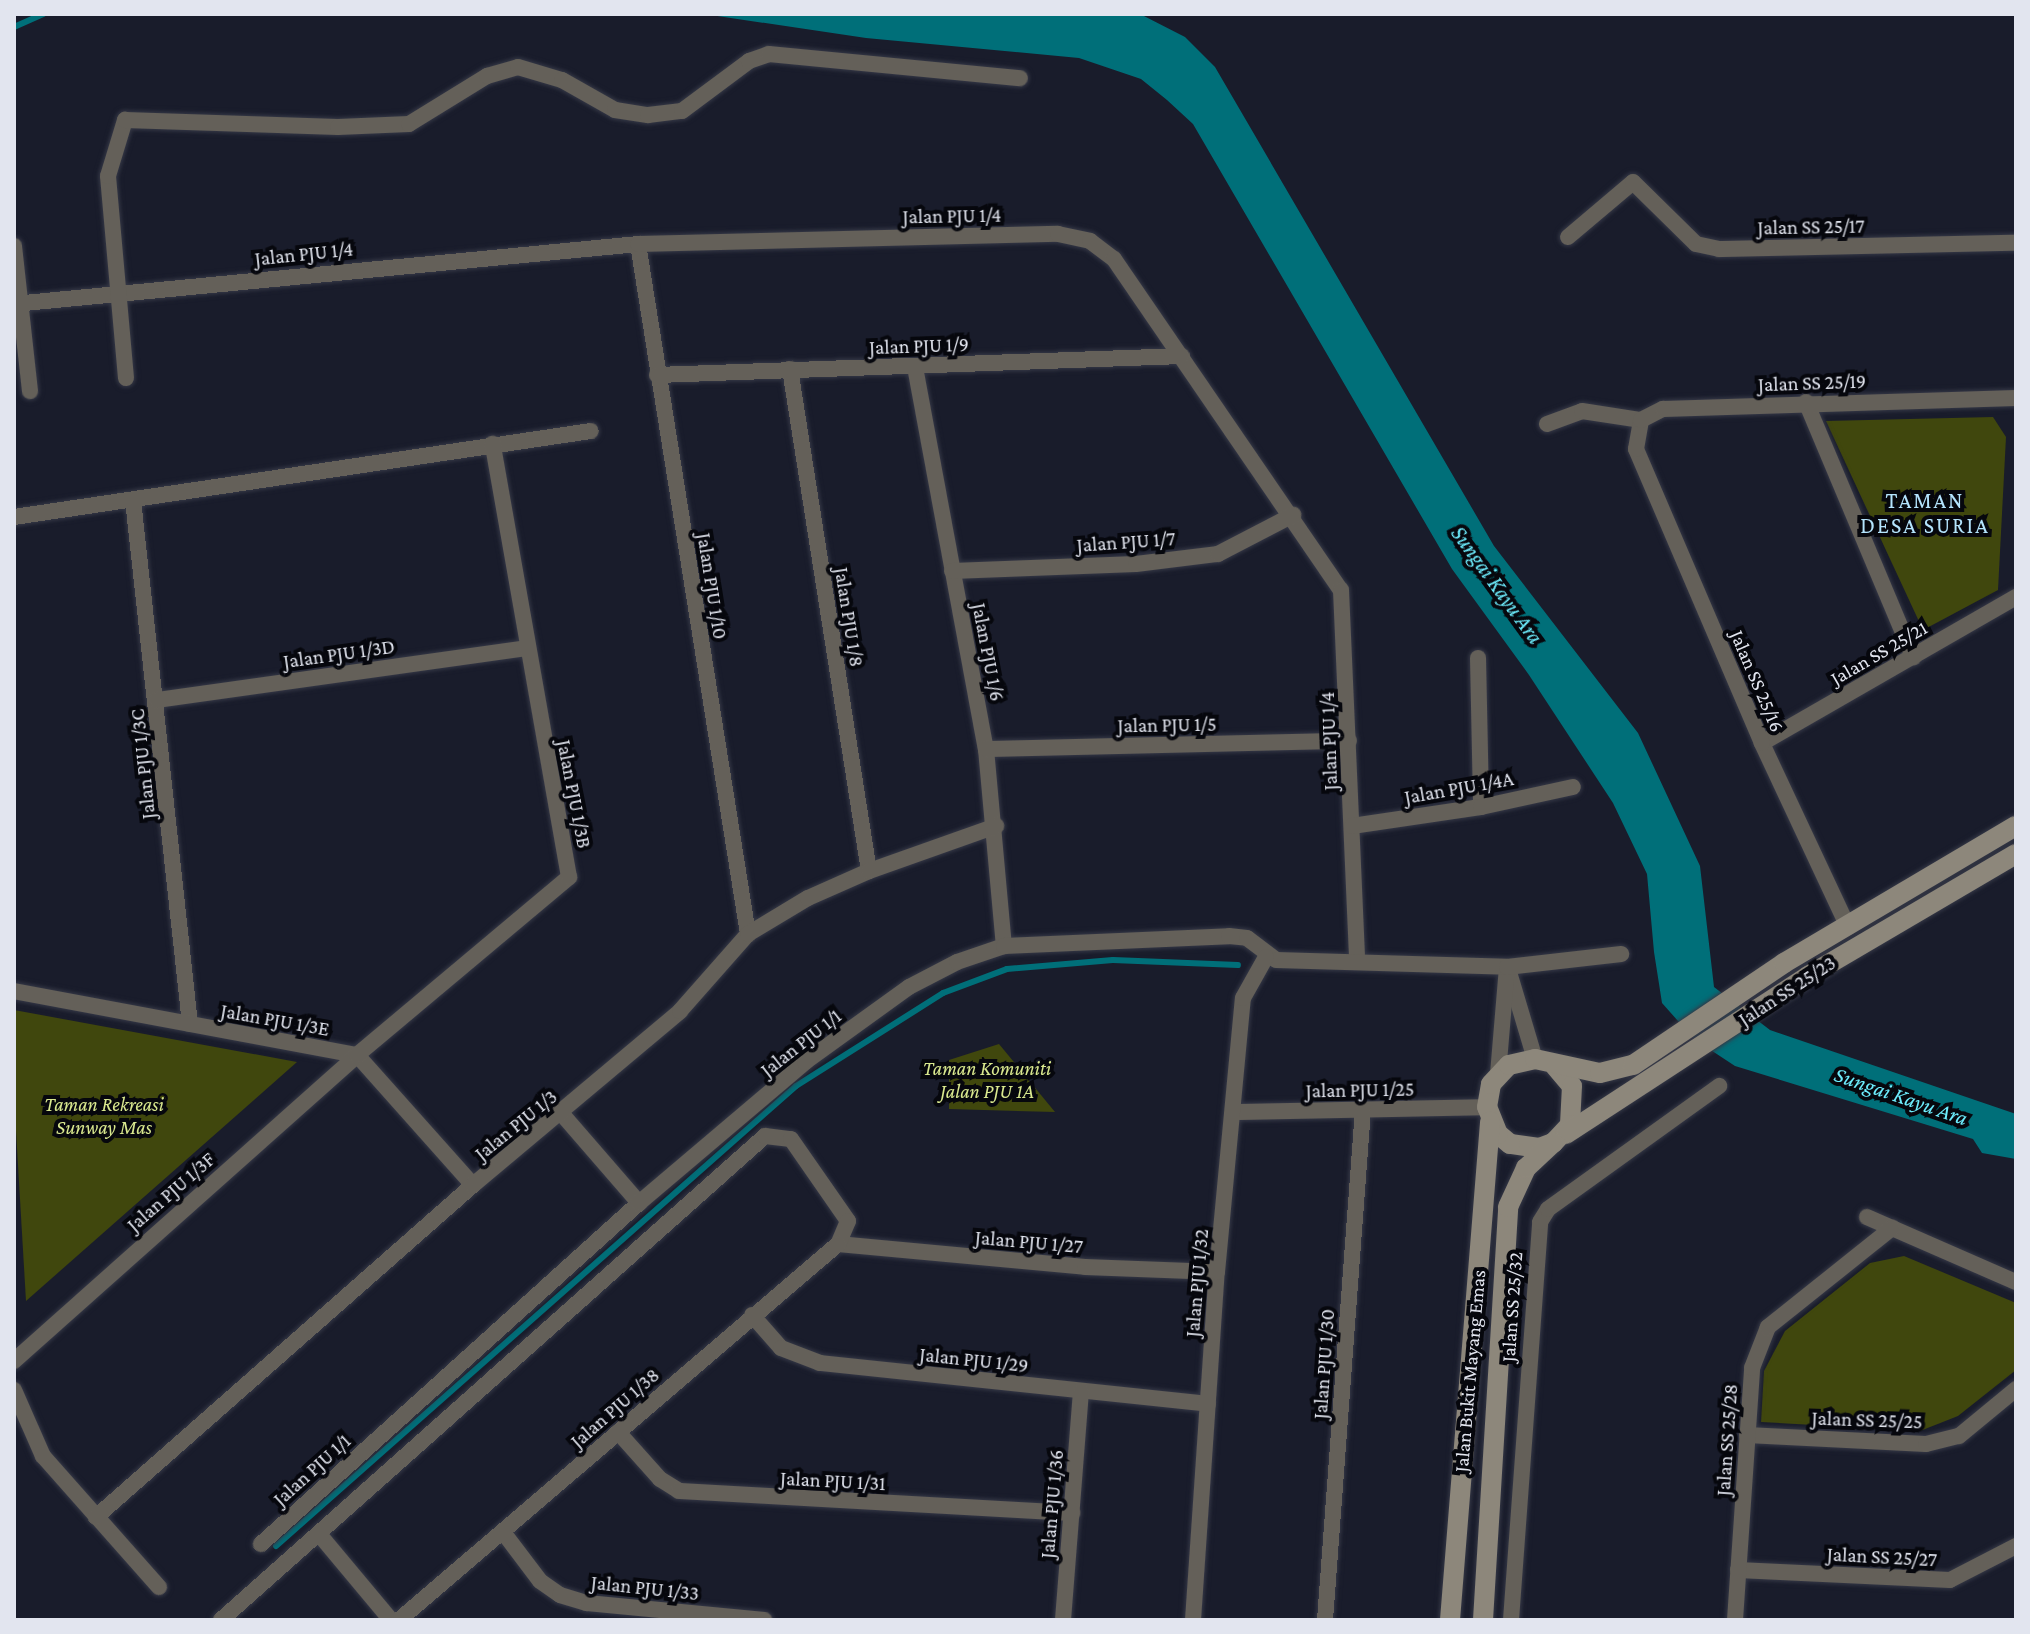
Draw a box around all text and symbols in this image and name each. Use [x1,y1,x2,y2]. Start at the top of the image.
street label: Jalan PJU 1/4 [902,203,1002,229]
street label: Jalan SS 25/17 [1757,214,1865,240]
street label: Jalan PJU 1/4 [253,237,355,271]
street label: Jalan PJU 1/9 [869,332,969,360]
street label: Jalan SS 25/19 [1758,369,1866,397]
district label: TAMAN DESA SURIA [1860,487,1990,538]
water label: Sungai Kayu Ara [1445,521,1549,649]
street label: Jalan PJU 1/7 [1076,527,1176,557]
street label: Jalan PJU 1/10 [692,531,732,641]
street label: Jalan PJU 1/8 [829,566,869,668]
street label: Jalan PJU 1/6 [967,601,1009,703]
street label: Jalan SS 25/21 [1826,616,1932,690]
street label: Jalan SS 25/16 [1725,627,1789,735]
street label: Jalan PJU 1/3D [282,634,396,674]
street label: Jalan PJU 1/4 [1315,691,1343,791]
street label: Jalan PJU 1/3C [125,708,161,820]
street label: Jalan PJU 1/5 [1117,712,1217,738]
street label: Jalan PJU 1/3B [552,738,596,850]
street label: Jalan PJU 1/4A [1403,767,1515,809]
street label: Jalan SS 25/23 [1734,951,1840,1031]
street label: Jalan PJU 1/3E [219,999,331,1041]
street label: Jalan PJU 1/1 [756,1004,846,1082]
park label: Taman Komuniti Jalan PJU 1A [923,1057,1051,1104]
water label: Sungai Kayu Ara [1831,1061,1971,1131]
street label: Jalan PJU 1/25 [1305,1077,1415,1103]
street label: Jalan PJU 1/3 [470,1084,562,1166]
park label: Taman Rekreasi Sunway Mas [44,1092,164,1139]
street label: Jalan PJU 1/3F [122,1147,220,1237]
street label: Jalan PJU 1/27 [974,1225,1084,1259]
street label: Jalan PJU 1/32 [1180,1228,1214,1338]
street label: Jalan SS 25/32 [1496,1251,1528,1363]
street label: Jalan Bukit Mayang Emas [1449,1269,1491,1473]
street label: Jalan PJU 1/30 [1308,1308,1340,1420]
street label: Jalan PJU 1/29 [918,1342,1030,1378]
street label: Jalan PJU 1/38 [566,1363,664,1453]
street label: Jalan SS 25/28 [1711,1383,1743,1497]
street label: Jalan SS 25/25 [1811,1406,1923,1434]
street label: Jalan PJU 1/1 [268,1429,356,1511]
street label: Jalan PJU 1/36 [1035,1449,1069,1559]
street label: Jalan PJU 1/31 [780,1466,886,1496]
street label: Jalan SS 25/27 [1826,1542,1938,1572]
street label: Jalan PJU 1/33 [590,1570,700,1606]

